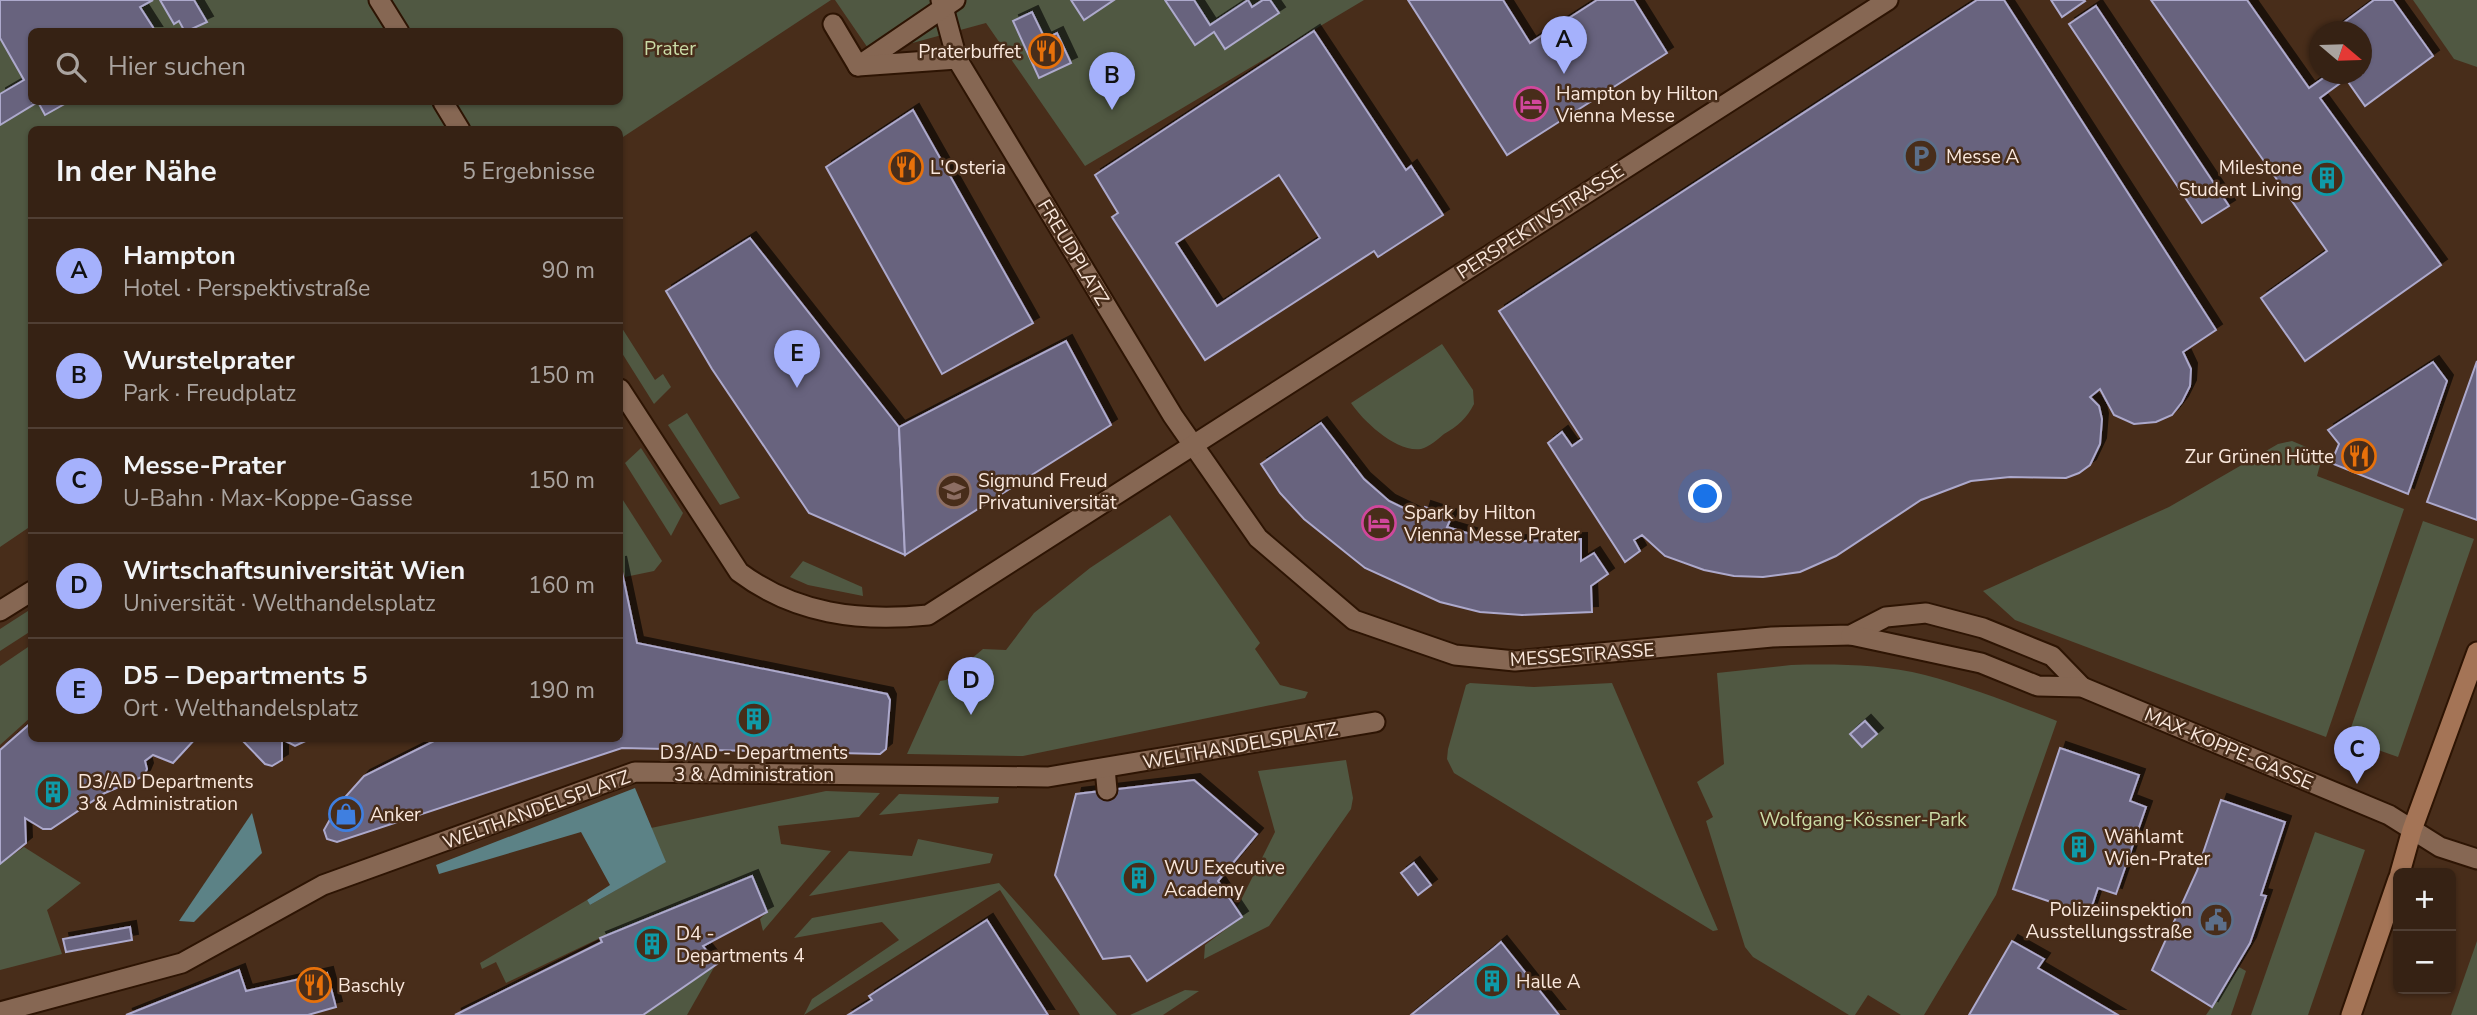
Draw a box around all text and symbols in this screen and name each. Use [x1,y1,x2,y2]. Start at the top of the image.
pin: A [1541,16,1587,74]
north arrow [2309,21,2372,84]
search box [28,28,623,105]
restaurant icon: Praterbuffet [1027,32,1065,70]
park label: Prater [644,36,696,62]
place label: Praterbuffet [918,39,1021,65]
icon: search [52,48,90,86]
text: Hier suchen [108,49,246,84]
pin: B [1089,52,1135,110]
place label: Hampton by Hilton Vienna Messe [1555,81,1718,129]
hotel icon: Hampton by Hilton Vienna Messe [1512,85,1550,123]
parking icon: Messe A [1902,137,1940,175]
place label: Messe A [1946,144,2020,170]
restaurant icon: L'Osteria [887,148,925,186]
text: In der Nähe [56,151,217,192]
place label: L'Osteria [930,155,1006,181]
place label: Milestone Student Living [2179,155,2302,203]
text: 5 Ergebnisse [462,156,595,187]
street label: PERSPEKTIVSTRASSE [1452,158,1629,286]
building icon: Milestone Student Living [2308,159,2346,197]
street label: FREUDPLATZ [1031,195,1115,310]
text: Hampton [123,238,236,273]
text: A [70,255,88,286]
text: 90 m [542,255,595,286]
text: Hotel · Perspektivstraße [123,273,370,304]
pin: E [774,330,820,388]
text: Wurstelprater [123,343,295,378]
text: B [71,360,87,391]
text: 150 m [528,360,595,391]
text: Park · Freudplatz [123,378,296,409]
restaurant icon: Zur Grünen Hütte [2340,437,2378,475]
place label: Zur Grünen Hütte [2185,444,2334,470]
text: Messe-Prater [123,448,286,483]
text: C [71,465,87,496]
text: 150 m [528,465,595,496]
place label: Sigmund Freud Privatuniversität [978,468,1117,516]
school or university icon: Sigmund Freud Privatuniversität [935,472,973,510]
your location [1688,479,1722,513]
text: U-Bahn · Max-Koppe-Gasse [123,483,413,514]
place label: Spark by Hilton Vienna Messe Prater [1403,500,1580,548]
hotel icon: Spark by Hilton Vienna Messe Prater [1360,504,1398,542]
text: Wirtschaftsuniversität Wien [123,553,465,588]
text: D [70,570,88,601]
text: 160 m [528,570,595,601]
text: Universität · Welthandelsplatz [123,588,436,619]
street label: MESSESTRASSE [1509,637,1655,673]
pin: D [948,657,994,715]
text: D5 – Departments 5 [123,658,367,693]
text: E [72,675,86,706]
text: 190 m [528,675,595,706]
text: Ort · Welthandelsplatz [123,693,358,724]
building icon: D3/AD - Departments 3 & Administration [735,700,773,738]
street label: MAX-KOPPE-GASSE [2140,702,2317,796]
street label: WELTHANDELSPLATZ [1141,716,1340,776]
pin: C [2334,726,2380,784]
place label: D3/AD - Departments 3 & Administration [660,740,848,788]
street label: WELTHANDELSPLATZ [439,764,634,856]
place label: D3/AD Departments 3 & Administration [78,769,254,817]
building icon: D3/AD Departments 3 & Administration [34,773,72,811]
shop icon: Anker [327,795,365,833]
place label: Anker [370,802,421,828]
park label: Wolfgang-Kössner-Park [1760,807,1967,833]
place label: Wählamt Wien-Prater [2104,824,2211,872]
building icon: Wählamt Wien-Prater [2060,828,2098,866]
place label: WU Executive Academy [1164,855,1285,903]
building icon: WU Executive Academy [1120,859,1158,897]
map controls [2393,868,2456,994]
button: + [2393,868,2456,931]
place label: Polizeiinspektion Ausstellungsstraße [2025,897,2192,945]
public building icon: Polizeiinspektion Ausstellungsstraße [2197,901,2235,939]
place label: D4 - Departments 4 [676,921,805,969]
building icon: D4 - Departments 4 [633,925,671,963]
button: − [2393,931,2456,994]
building icon: Halle A [1473,962,1511,1000]
restaurant icon: Baschly [295,966,333,1004]
place label: Halle A [1516,969,1581,995]
place label: Baschly [338,973,405,999]

